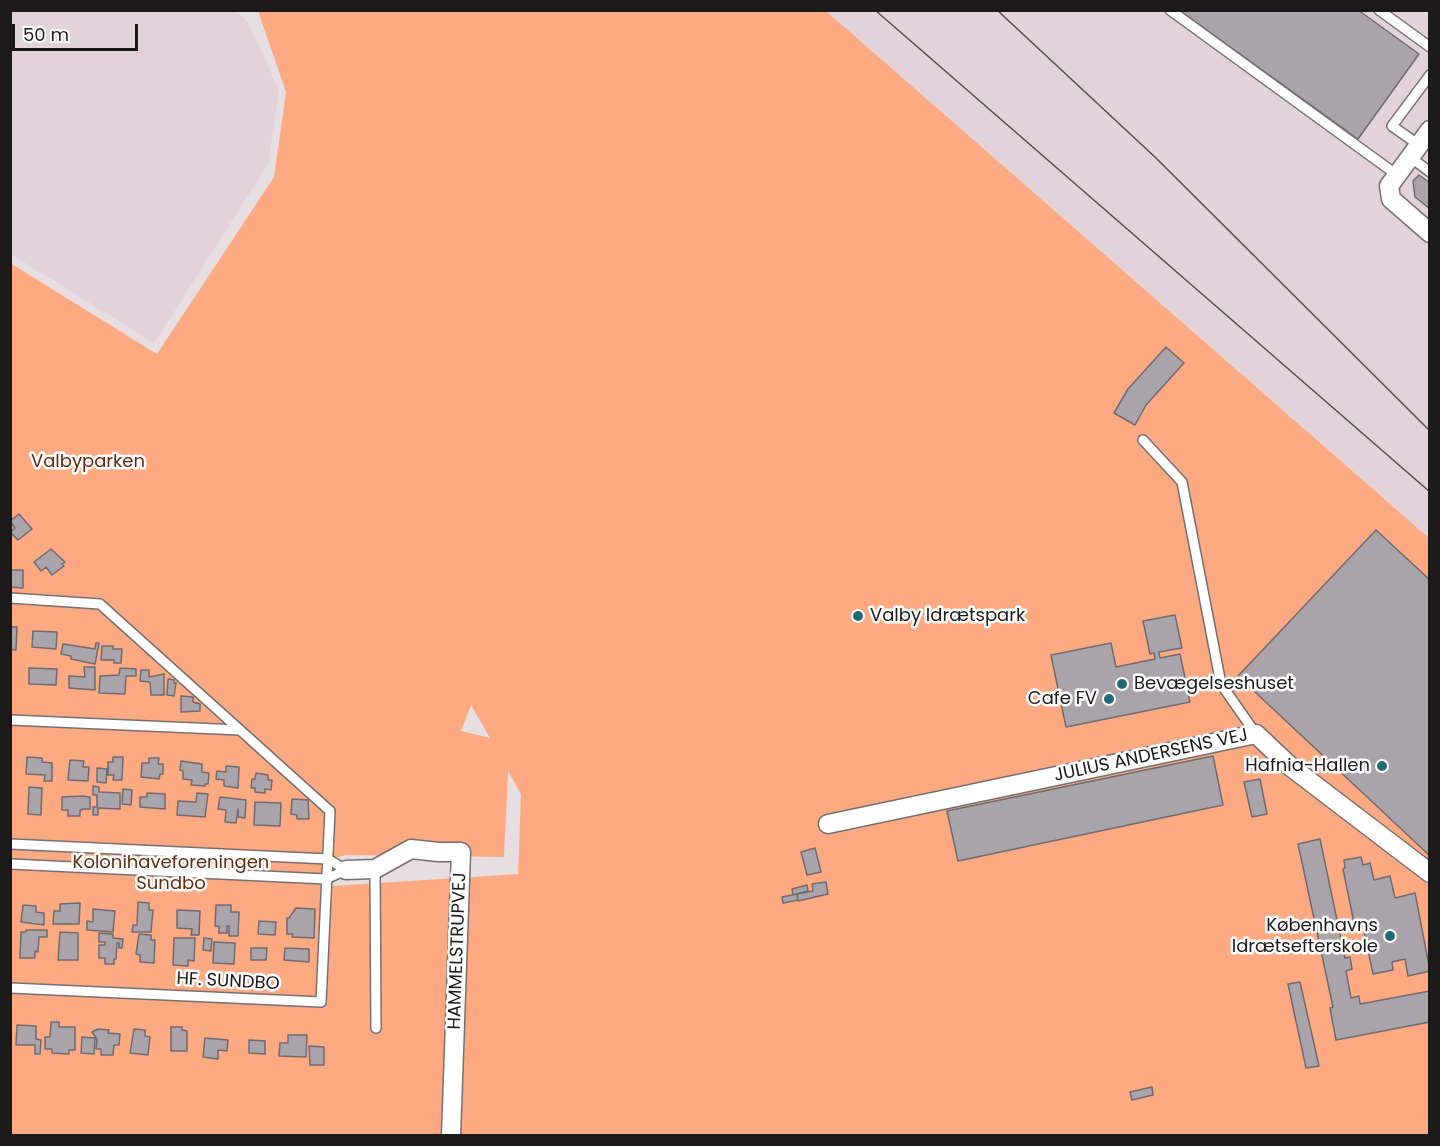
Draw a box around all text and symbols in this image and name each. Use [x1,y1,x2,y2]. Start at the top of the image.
scale bar [15,12,141,50]
text: 50 m [23,22,69,47]
park label: Valbyparken [31,451,145,473]
place label: Valby Idrætspark [870,605,1025,627]
marker: Valby Idrætspark [851,609,865,623]
place label: Bevægelseshuset [1134,673,1294,695]
marker: Bevægelseshuset [1115,677,1129,691]
place label: Cafe FV [1028,688,1097,710]
marker: Cafe FV [1102,692,1116,706]
street label: JULIUS ANDERSENS VEJ [1052,725,1250,787]
place label: Hafnia-Hallen [1245,755,1370,777]
marker: Hafnia-Hallen [1375,759,1389,773]
park label: Kolonihaveforeningen Sundbo [73,852,269,894]
street label: HAMMELSTRUPVEJ [444,872,472,1030]
place label: Københavns Idrætsefterskole [1232,915,1378,958]
marker: Københavns Idrætsefterskole [1383,929,1397,943]
street label: HF. SUNDBO [176,969,280,995]

